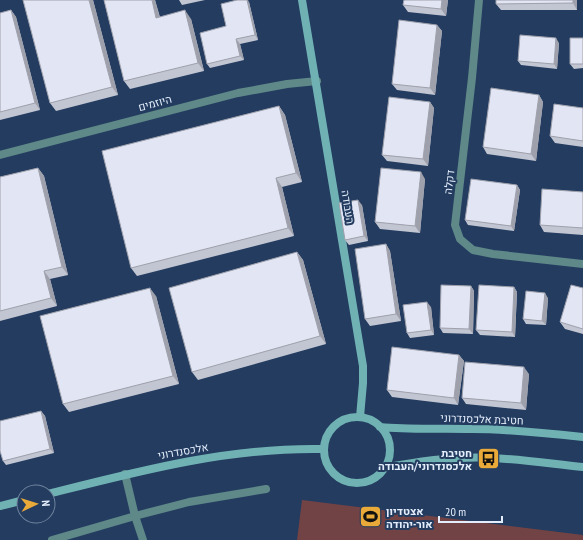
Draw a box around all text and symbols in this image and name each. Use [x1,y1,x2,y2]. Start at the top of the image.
street label: היוזמים [137,92,173,114]
street label: דקלה [441,169,457,195]
street label: העבודה [338,189,358,225]
street label: חטיבת אלכסנדרוני [440,411,524,427]
street label: אלכסנדרוני [157,440,209,462]
place label: חטיבת אלכסנדרוני/העבודה [378,446,472,473]
bus stop icon: חטיבת אלכסנדרוני/העבודה [475,446,501,472]
north arrow [16,484,56,524]
scale bar [439,498,502,524]
text: N [39,500,53,507]
sports icon: אצטדיון אור-יהודה [358,504,384,530]
place label: אצטדיון אור-יהודה [386,504,433,531]
text: 20 m [445,504,466,519]

